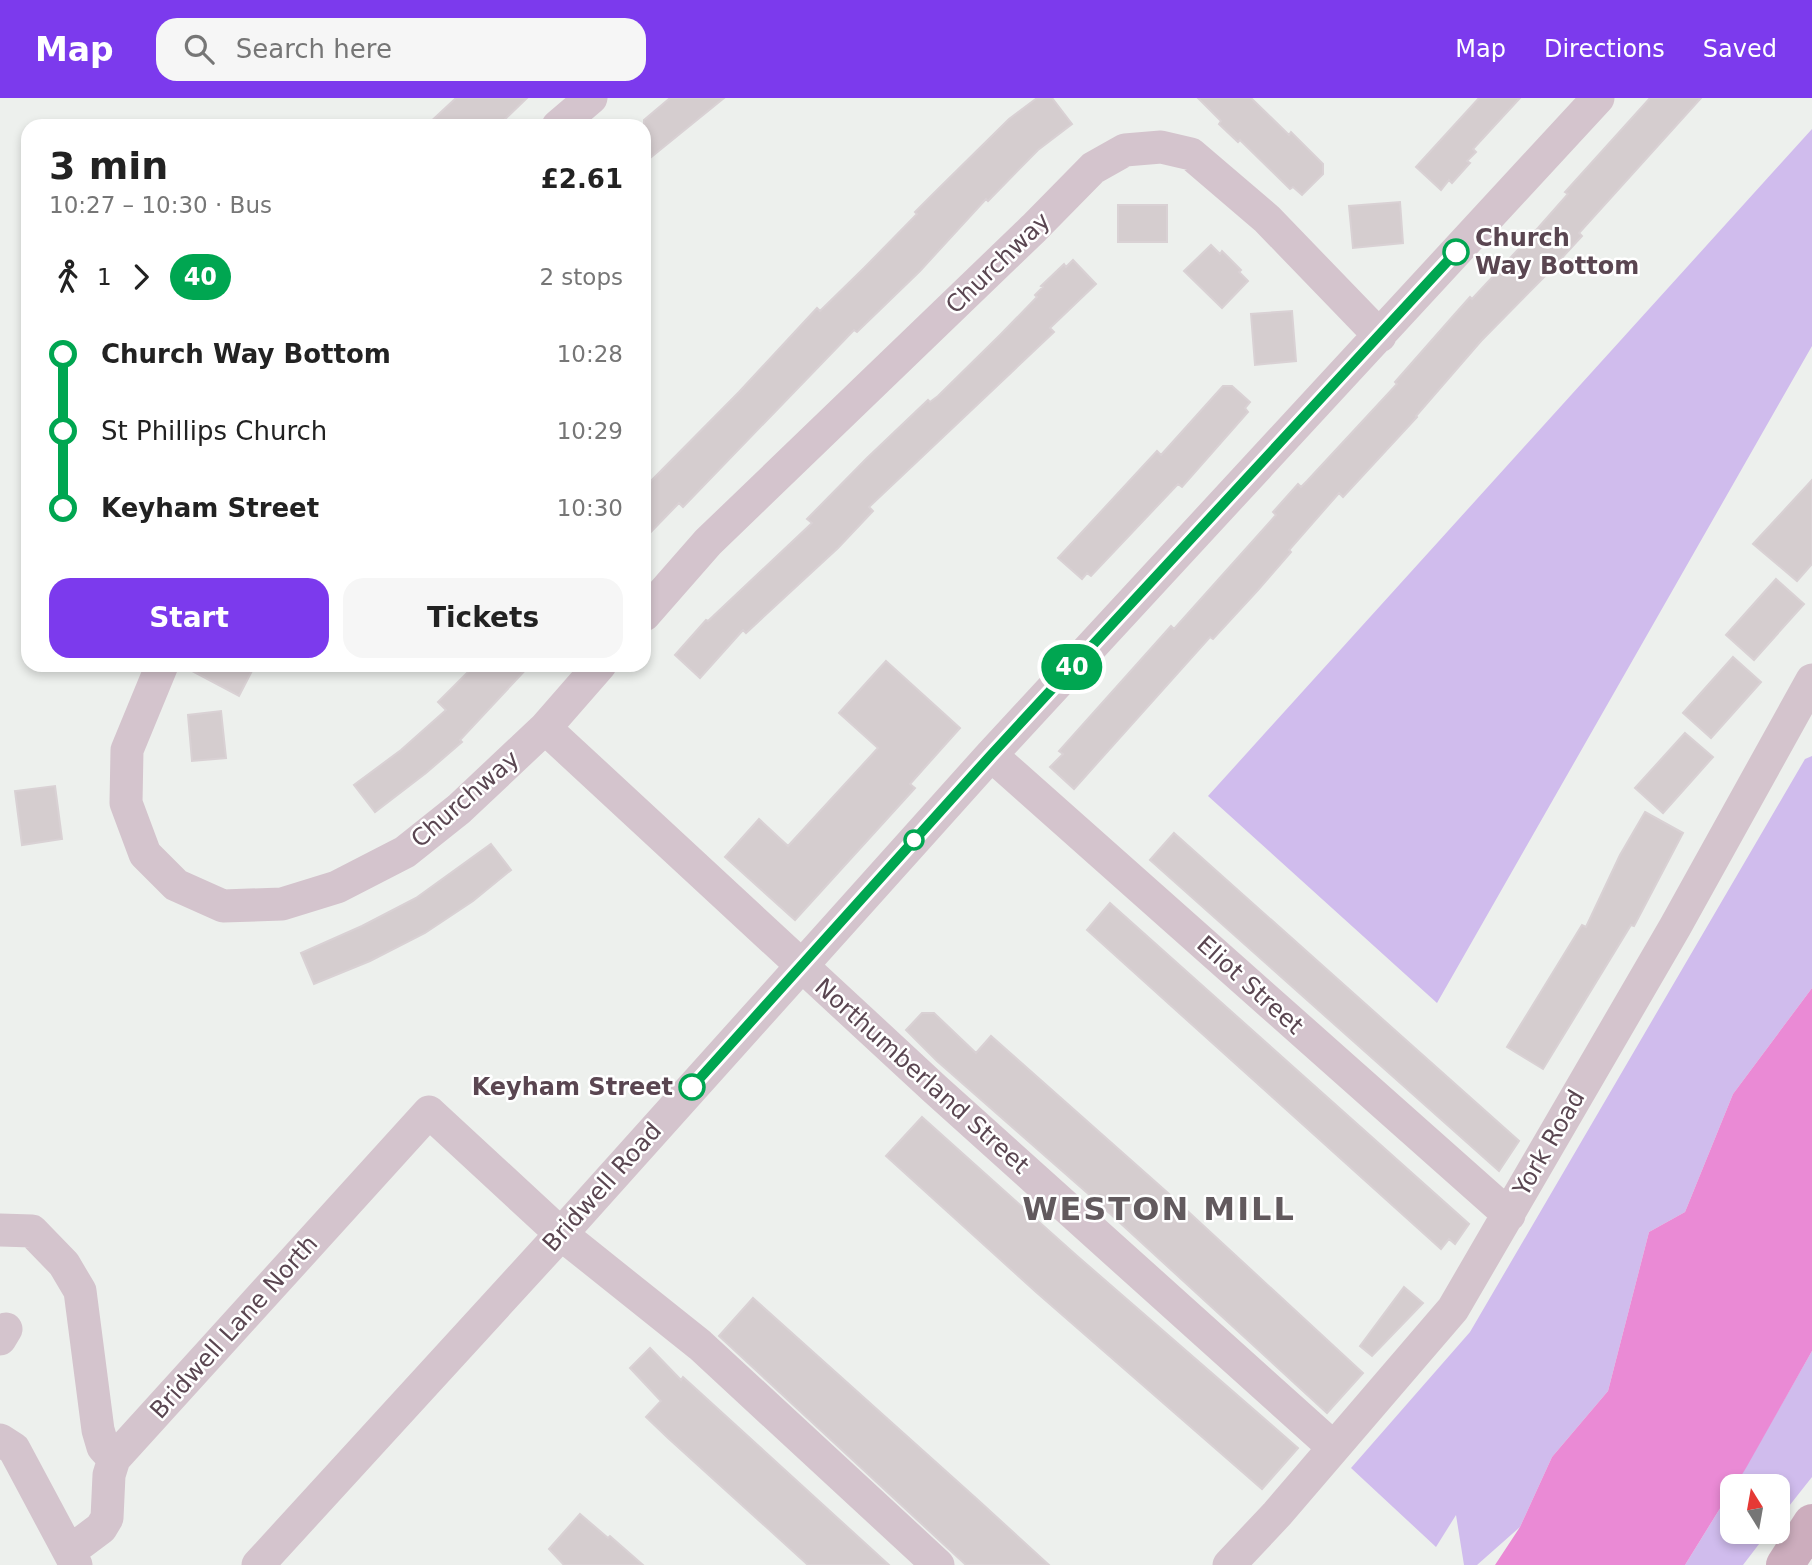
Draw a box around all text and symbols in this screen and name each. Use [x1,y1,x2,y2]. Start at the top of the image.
search box [156,18,646,81]
text: Map [35,30,114,69]
icon: search [180,30,218,68]
text: Search here [236,34,392,64]
text: Map [1455,35,1506,63]
text: Directions [1544,35,1665,63]
text: Saved [1703,35,1777,63]
text: 3 min [49,144,168,188]
text: £2.61 [541,164,623,194]
text: 10:27 – 10:30 · Bus [49,192,272,218]
street label: Churchway [940,207,1056,319]
place label: Church Way Bottom [1475,224,1639,280]
marker: Church Way Bottom [1443,239,1469,265]
icon: walk [49,258,87,296]
icon: forward [122,258,160,296]
text: 40 [184,263,217,291]
text: 1 [97,264,112,290]
text: 2 stops [539,264,623,290]
text: Church Way Bottom [101,339,391,369]
text: 10:28 [557,341,623,367]
text: St Phillips Church [101,416,327,446]
text: 10:29 [557,418,623,444]
text: Keyham Street [101,493,319,523]
text: 10:30 [557,495,623,521]
button: Start [49,578,329,658]
button: Tickets [343,578,623,658]
line badge: 40 [1040,644,1104,690]
text: 40 [1055,653,1089,681]
street label: Churchway [405,745,525,853]
unlabelled marker [904,830,924,850]
street label: Eliot Street [1191,930,1309,1040]
street label: Northumberland Street [809,973,1035,1179]
place label: Keyham Street [472,1073,673,1101]
marker: Keyham Street [679,1074,705,1100]
street label: York Road [1507,1085,1591,1202]
street label: Bridwell Road [537,1117,667,1257]
district label: WESTON MILL [1022,1190,1296,1228]
street label: Bridwell Lane North [145,1230,323,1424]
north arrow [1720,1474,1790,1544]
map controls [1720,1474,1790,1544]

